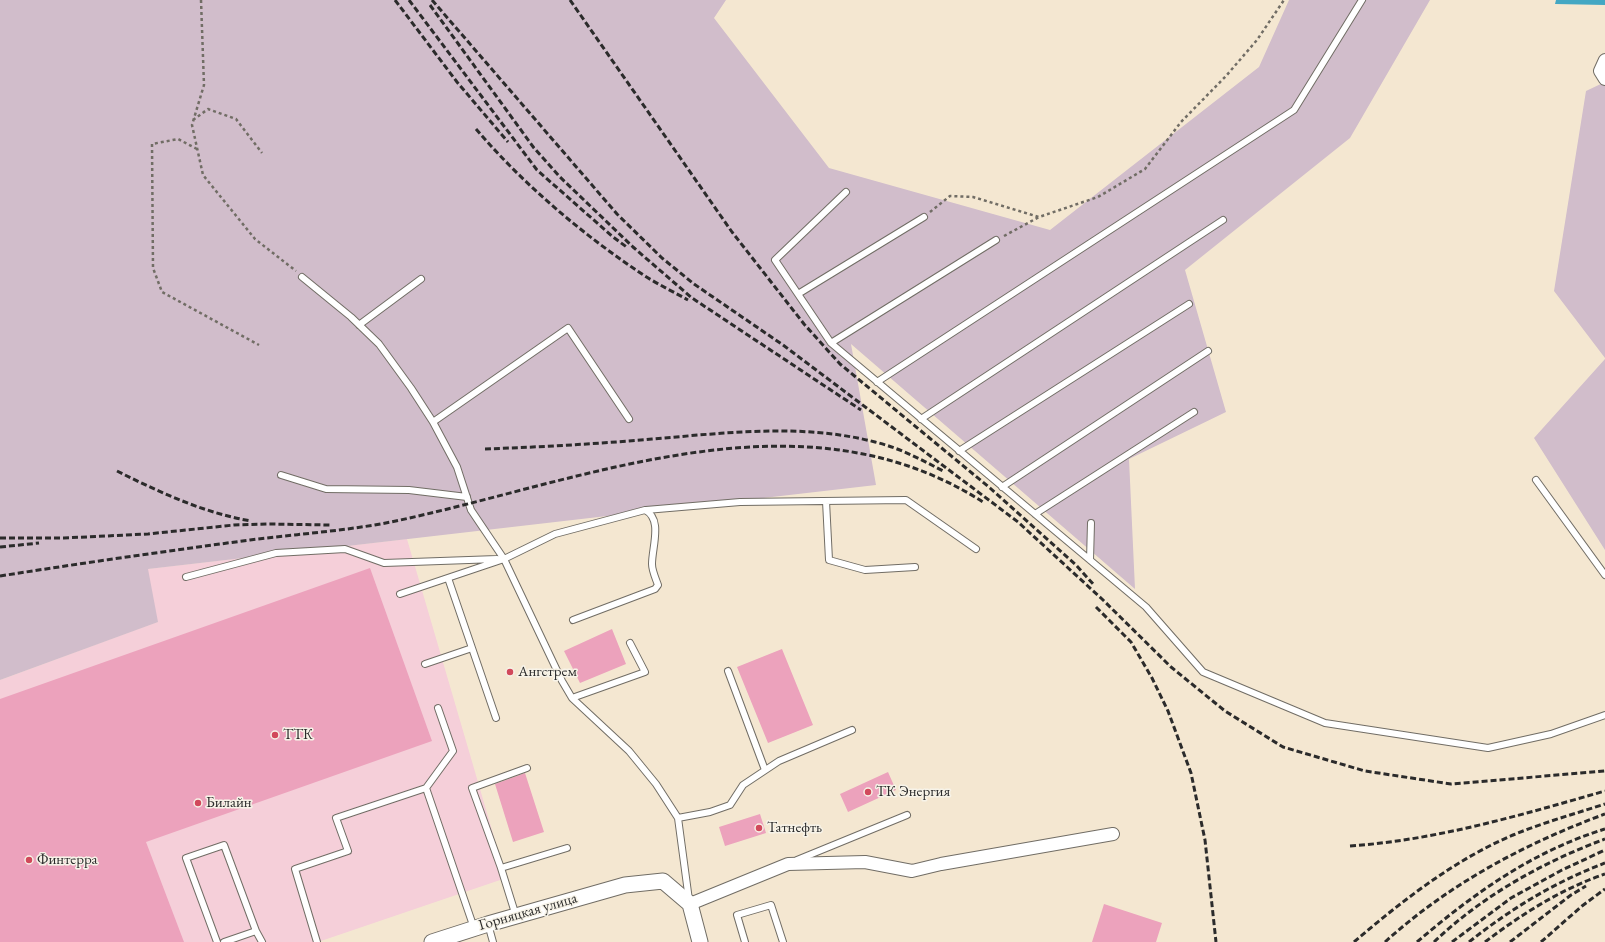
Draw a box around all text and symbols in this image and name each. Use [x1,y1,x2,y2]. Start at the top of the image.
place label: Ангстрем [518,663,577,681]
marker: Ангстрем [505,667,515,677]
place label: ТТК [283,726,313,744]
marker: ТТК [270,730,280,740]
place label: ТК Энергия [876,783,950,801]
marker: ТК Энергия [863,787,873,797]
place label: Билайн [206,794,252,812]
marker: Билайн [193,798,203,808]
place label: Татнефть [767,819,822,837]
marker: Татнефть [754,823,764,833]
place label: Финтерра [37,851,97,869]
marker: Финтерра [24,855,34,865]
street label: Горняцкая улица [477,889,579,935]

